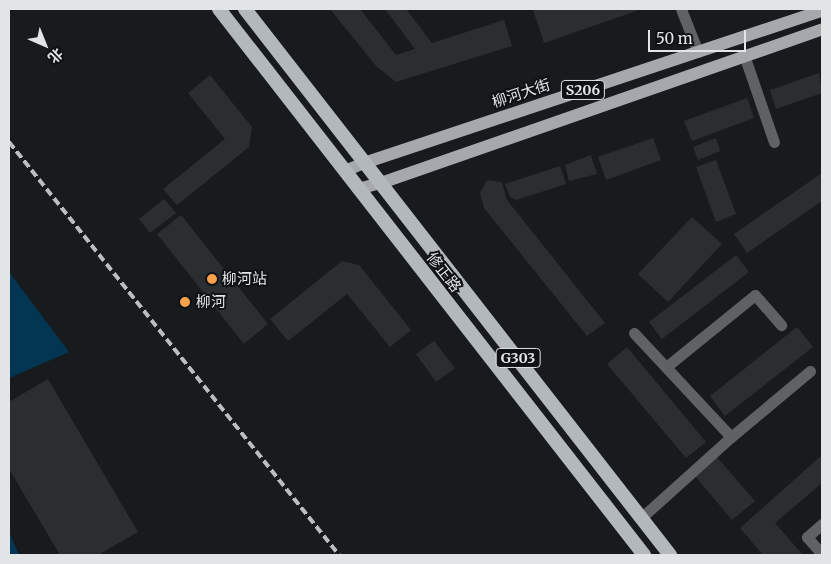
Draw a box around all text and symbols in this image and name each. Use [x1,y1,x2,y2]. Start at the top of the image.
north arrow [20,20,70,70]
scale bar [651,20,748,52]
text: 50 m [656,29,693,48]
text: 北 [44,44,67,67]
street label: 柳河大街 [490,75,552,111]
road number: S206 [560,78,606,102]
street label: 修正路 [423,249,465,295]
place label: 柳河站 [222,270,267,288]
marker: 柳河站 [206,273,218,285]
place label: 柳河 [196,293,226,311]
marker: 柳河 [178,295,192,309]
road number: G303 [496,346,540,369]

